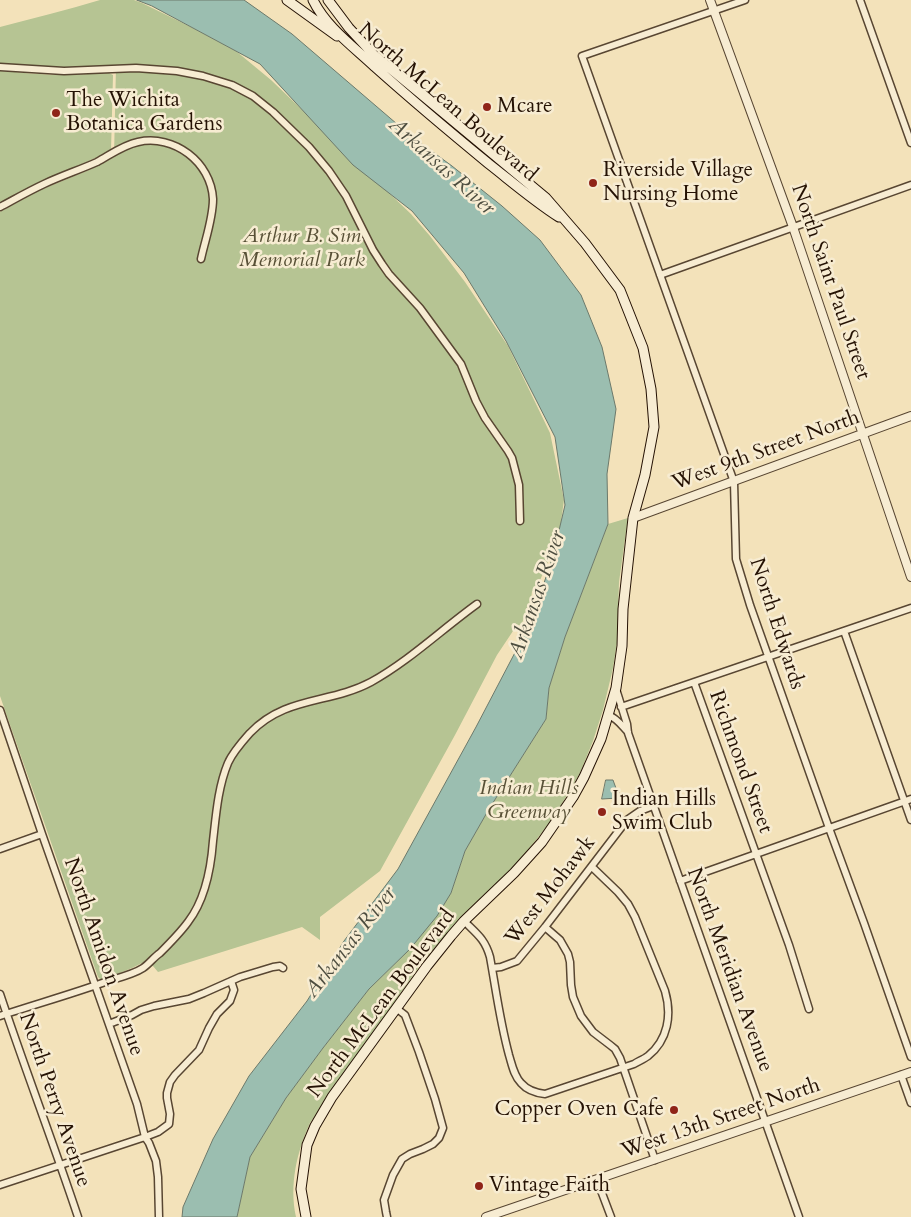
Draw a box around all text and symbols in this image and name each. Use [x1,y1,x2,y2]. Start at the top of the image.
street label: North McLean Boulevard [352,18,542,188]
place label: The Wichita Botanica Gardens [66,88,222,138]
place label: Mcare [497,94,553,120]
marker: Mcare [481,101,493,113]
marker: The Wichita Botanica Gardens [50,107,62,119]
water label: Arkansas River [382,112,500,222]
place label: Riverside Village Nursing Home [603,158,753,208]
marker: Riverside Village Nursing Home [587,177,599,189]
street label: North Saint Paul Street [785,181,875,383]
park label: Arthur B. Sim Memorial Park [239,224,365,274]
street label: West 9th Street North [669,405,863,497]
water label: Arkansas River [504,527,572,663]
street label: North Edwards [743,555,809,693]
street label: Richmond Street [703,687,777,837]
park label: Indian Hills Greenway [479,776,579,826]
place label: Indian Hills Swim Club [612,787,716,837]
marker: Indian Hills Swim Club [596,806,608,818]
street label: West Mohawk [500,831,602,951]
street label: North Amidon Avenue [57,855,149,1059]
street label: North Meridian Avenue [680,864,778,1076]
water label: Arkansas River [299,882,403,1004]
street label: North McLean Boulevard [303,905,461,1103]
street label: North Perry Avenue [12,1009,96,1191]
street label: West 13th Street North [618,1073,824,1165]
place label: Copper Oven Cafe [494,1097,664,1123]
marker: Copper Oven Cafe [668,1104,680,1116]
place label: Vintage Faith [489,1173,610,1199]
marker: Vintage Faith [473,1180,485,1192]

